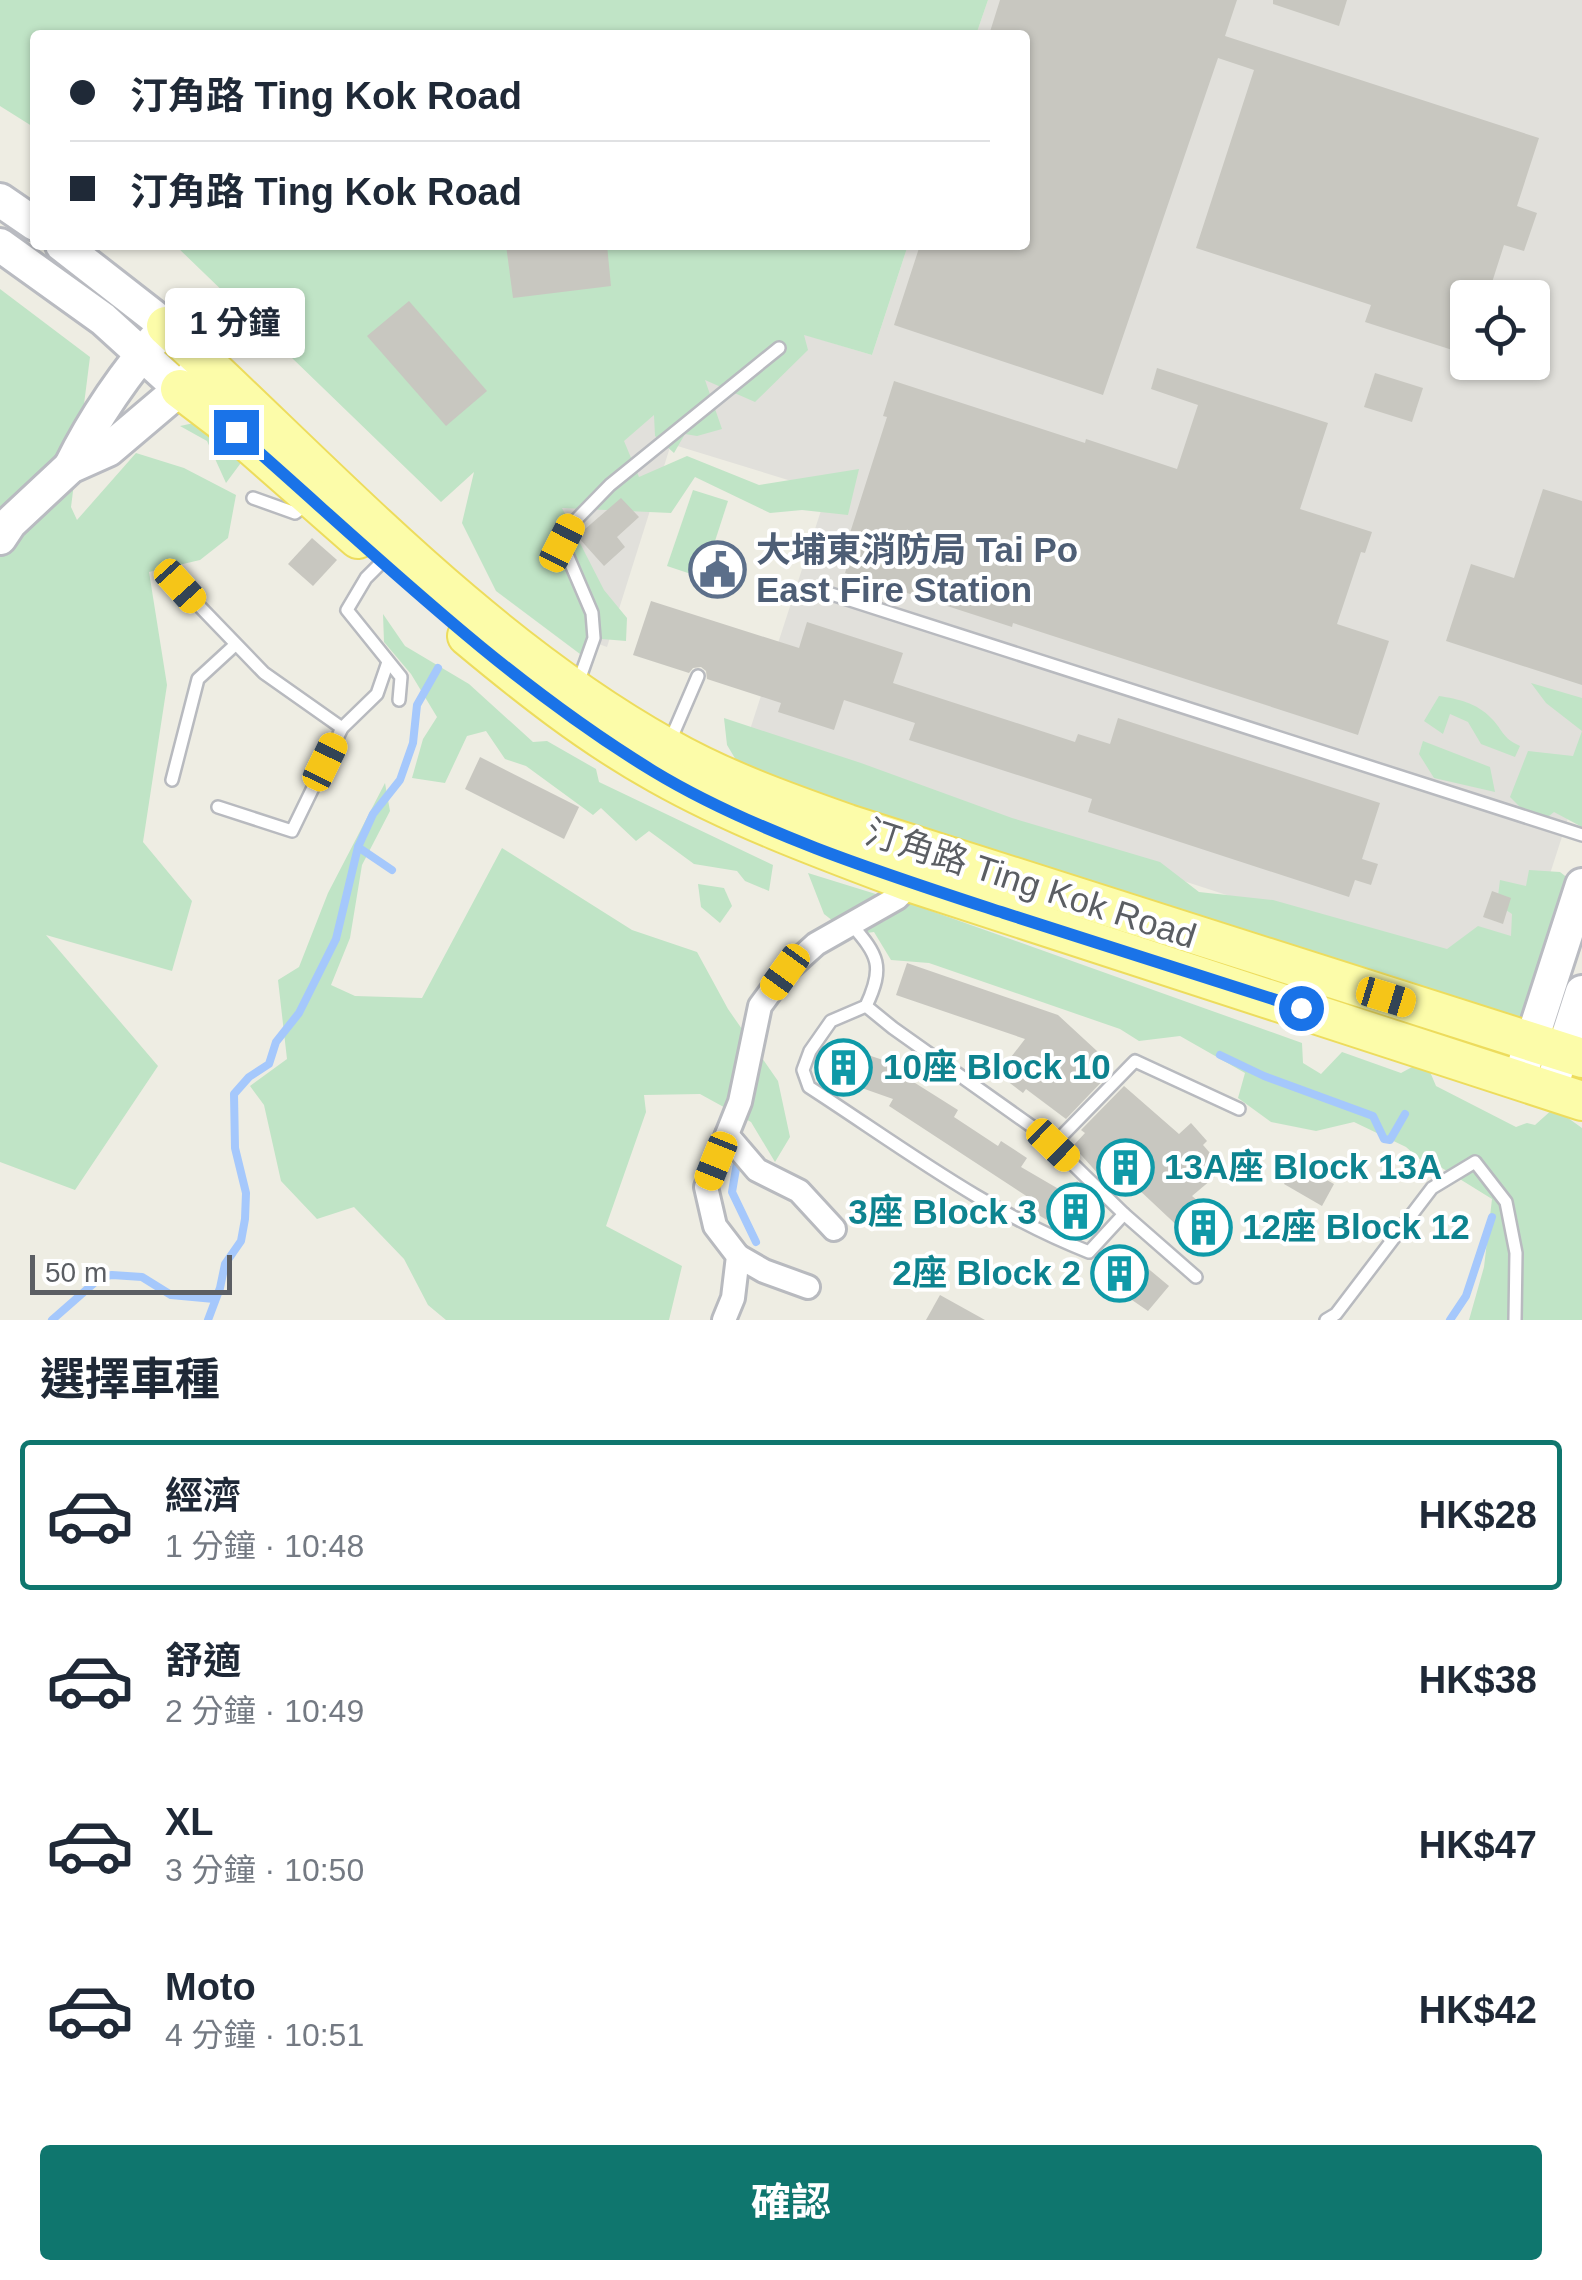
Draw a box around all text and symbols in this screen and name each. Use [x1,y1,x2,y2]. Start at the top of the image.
text: 汀角路 Ting Kok Road [130,75,522,117]
text: 汀角路 Ting Kok Road [130,171,522,213]
map controls [1450,280,1550,380]
button: locate [1450,280,1550,380]
callout: 1 分鐘 [166,287,306,357]
text: 1 分鐘 [190,305,280,341]
route end [214,410,259,455]
car [535,509,589,577]
place label: 大埔東消防局 Tai Po East Fire Station [756,530,1078,609]
public building icon: 大埔東消防局 Tai Po East Fire Station [687,540,747,600]
car [149,554,211,618]
car [298,728,352,796]
street label: 汀角路 Ting Kok Road [861,812,1201,955]
car [755,939,815,1005]
car [1353,974,1419,1020]
route start [1279,986,1324,1031]
building icon: 10座 Block 10 [814,1037,874,1097]
place label: 10座 Block 10 [883,1047,1111,1086]
car [1021,1113,1085,1177]
car [691,1128,741,1194]
building icon: 13A座 Block 13A [1095,1137,1155,1197]
place label: 13A座 Block 13A [1164,1147,1442,1186]
building icon: 3座 Block 3 [1046,1182,1106,1242]
place label: 3座 Block 3 [848,1192,1037,1231]
building icon: 12座 Block 12 [1173,1197,1233,1257]
place label: 12座 Block 12 [1242,1207,1470,1246]
building icon: 2座 Block 2 [1090,1243,1150,1303]
scale bar [30,1250,232,1294]
place label: 2座 Block 2 [892,1253,1081,1292]
text: 50 m [45,1257,107,1288]
text: 選擇車種 [40,1354,220,1405]
icon: car [45,1470,135,1560]
text: 經濟 [165,1475,241,1517]
text: HK$28 [1419,1494,1537,1536]
text: 1 分鐘 · 10:48 [165,1528,364,1564]
icon: car [45,1635,135,1725]
text: 舒適 [165,1640,241,1682]
text: HK$38 [1419,1659,1537,1701]
text: 2 分鐘 · 10:49 [165,1693,364,1729]
icon: car [45,1800,135,1890]
text: XL [165,1801,214,1843]
text: HK$47 [1419,1824,1537,1866]
text: 3 分鐘 · 10:50 [165,1852,364,1888]
icon: car [45,1965,135,2055]
text: Moto [165,1966,256,2008]
text: HK$42 [1419,1989,1537,2031]
text: 4 分鐘 · 10:51 [165,2017,364,2053]
button: 確認 [40,2145,1542,2260]

